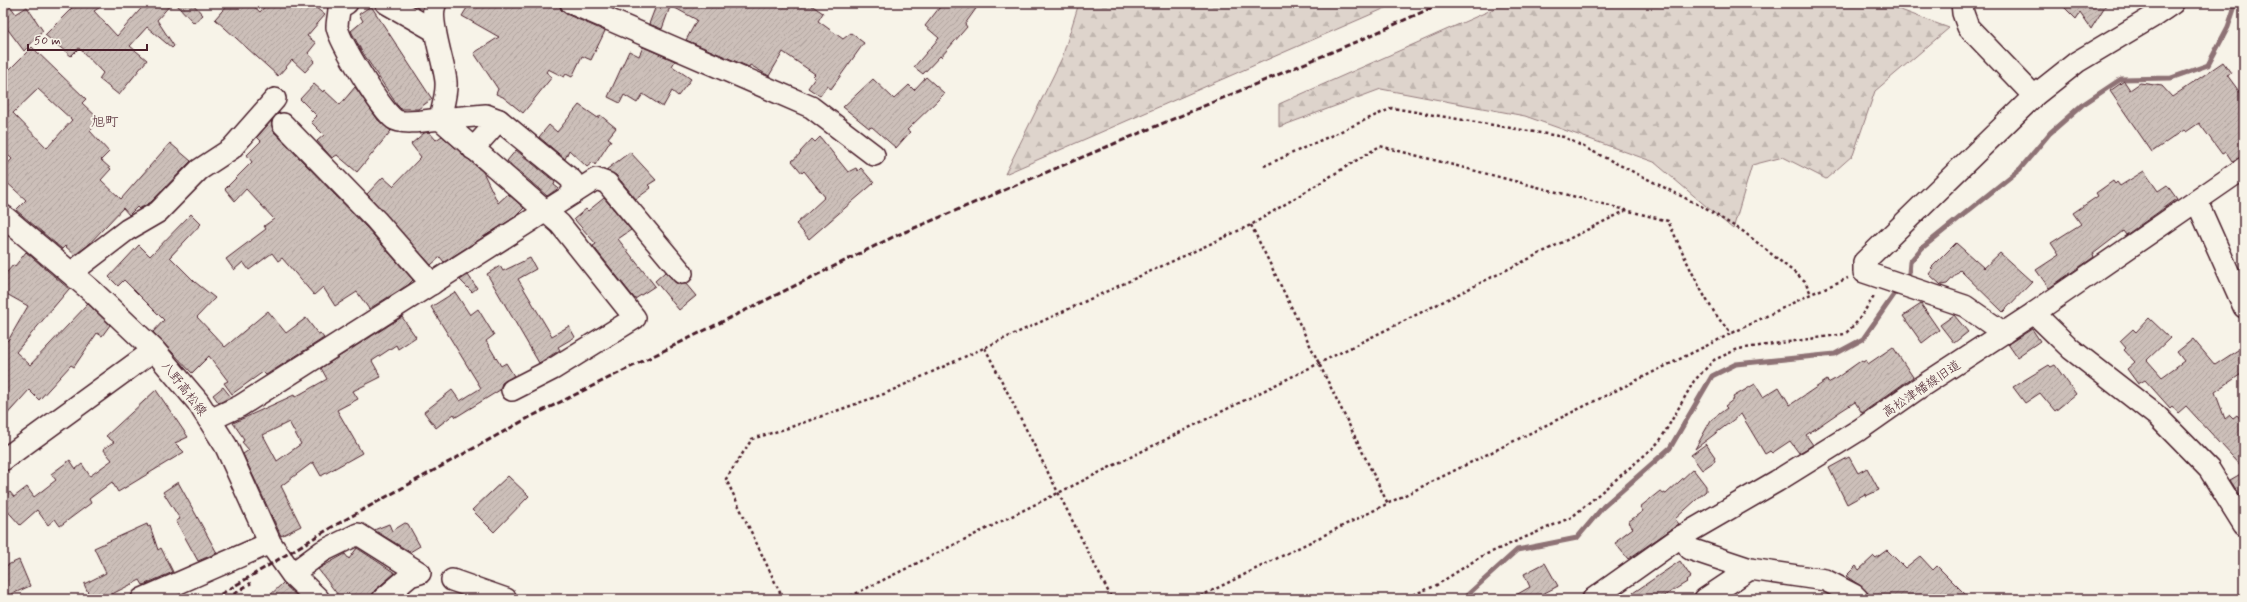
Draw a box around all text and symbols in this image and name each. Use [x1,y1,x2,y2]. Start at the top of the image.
scale bar [28,26,147,52]
text: 50 m [34,33,61,49]
district label: 旭町 [91,113,119,131]
street label: 高松津幡線旧道 [1879,357,1964,422]
street label: 八野高松線 [157,358,211,421]

